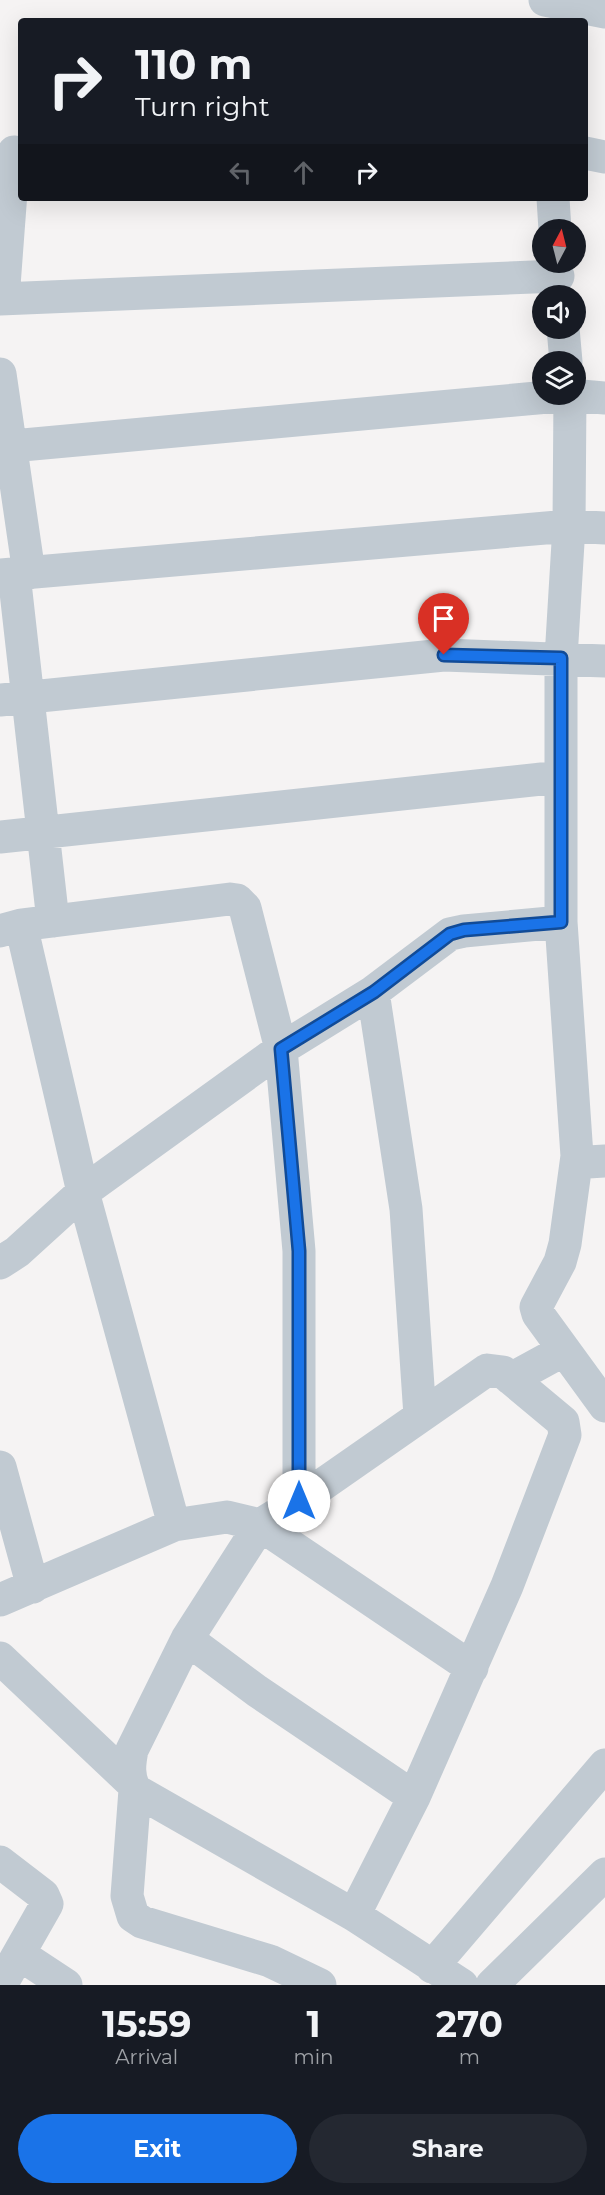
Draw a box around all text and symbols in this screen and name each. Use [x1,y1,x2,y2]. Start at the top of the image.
text: 110 m [135,38,252,90]
icon: right [36,42,114,120]
text: Turn right [135,90,270,123]
icon: left [224,156,257,189]
icon: ahead [287,156,320,189]
icon: right [350,156,383,189]
north arrow [532,219,586,273]
map controls [532,219,586,405]
button: sound [532,285,586,339]
button: layers [532,351,586,405]
pin [418,593,469,655]
icon: arrive [427,602,460,635]
position arrow [267,1469,331,1533]
text: 15:59 [102,2002,191,2046]
text: 1 [306,2002,321,2046]
text: 270 [436,2002,503,2046]
text: Arrival [115,2045,178,2069]
text: min [293,2045,334,2069]
text: m [459,2045,480,2069]
button: Exit [18,2114,297,2183]
button: Share [309,2114,587,2183]

